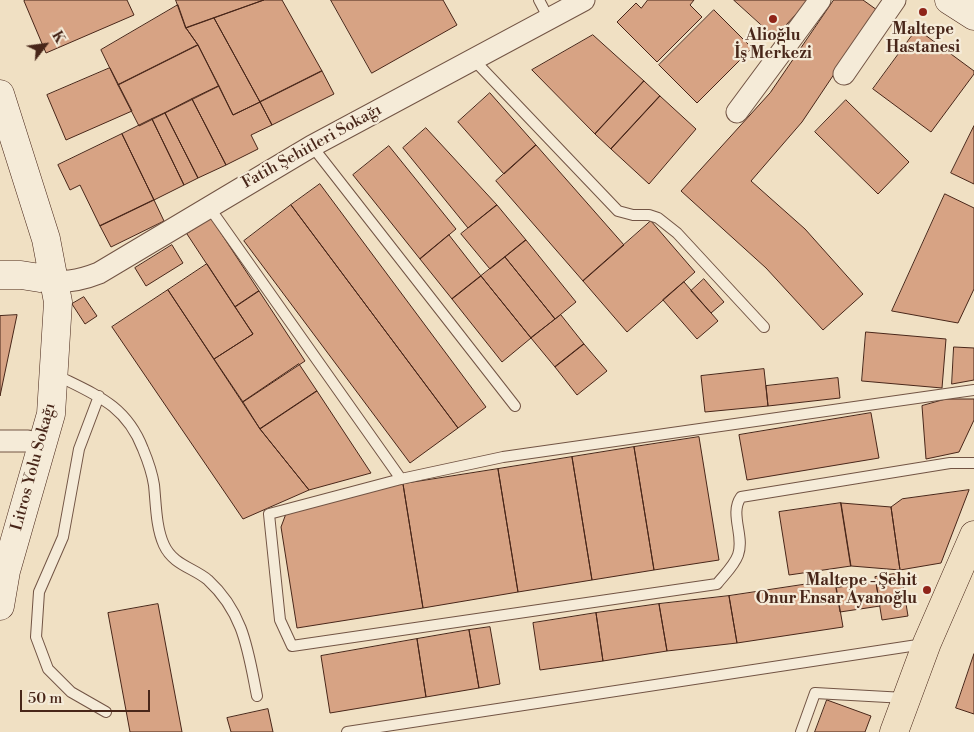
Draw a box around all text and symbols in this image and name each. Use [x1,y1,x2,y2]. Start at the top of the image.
marker: Maltepe Hastanesi [917,6,929,18]
marker: Alioğlu İş Merkezi [767,13,779,25]
north arrow [20,20,70,70]
place label: Maltepe Hastanesi [886,20,960,58]
place label: Alioğlu İş Merkezi [734,26,812,64]
text: K [47,28,69,47]
street label: Fatih Şehitleri Sokağı [239,101,385,193]
street label: Litros Yolu Sokağı [8,401,60,533]
place label: Maltepe - Şehit Onur Ensar Ayanoğlu [756,571,917,609]
marker: Maltepe - Şehit Onur Ensar Ayanoğlu [921,584,933,596]
scale bar [22,680,152,712]
text: 50 m [28,689,62,708]

